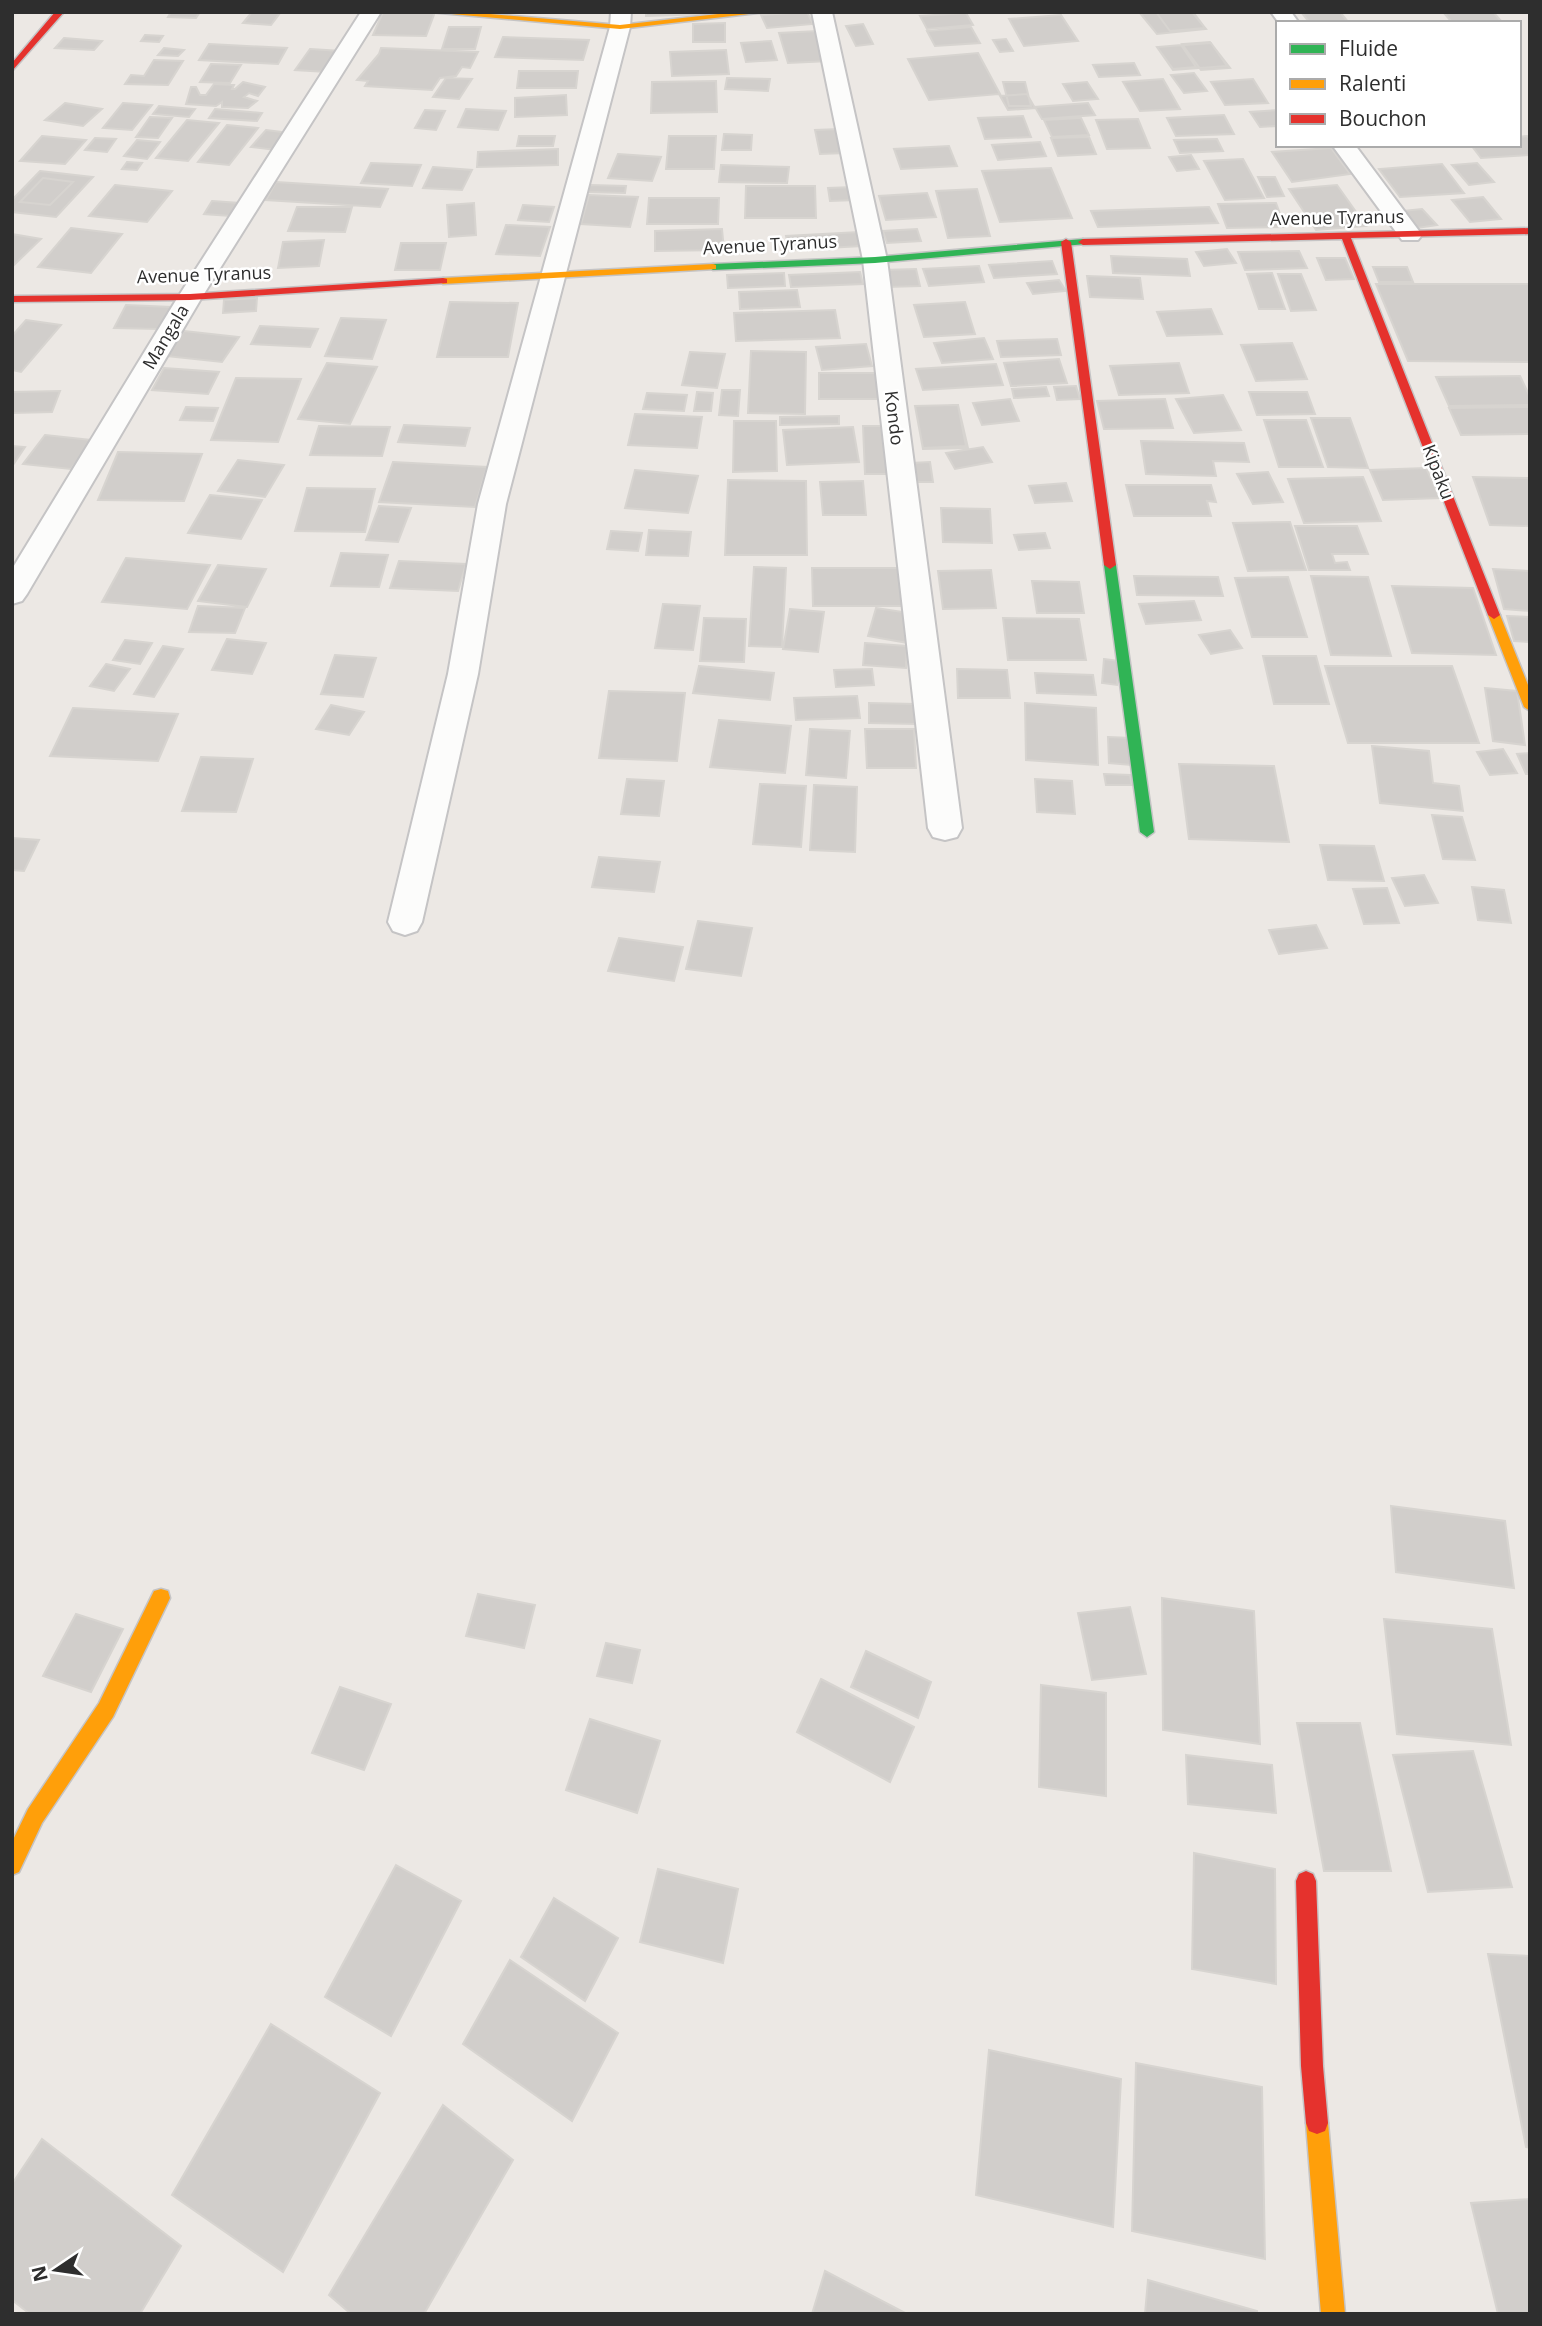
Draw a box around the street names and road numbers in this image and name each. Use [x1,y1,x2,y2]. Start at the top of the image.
street label: Avenue Tyranus [1270,204,1404,230]
street label: Avenue Tyranus [702,229,838,259]
street label: Avenue Tyranus [136,260,271,288]
street label: Mangala [136,300,194,373]
street label: Kondo [880,389,910,447]
street label: Kipaku [1418,441,1460,503]

